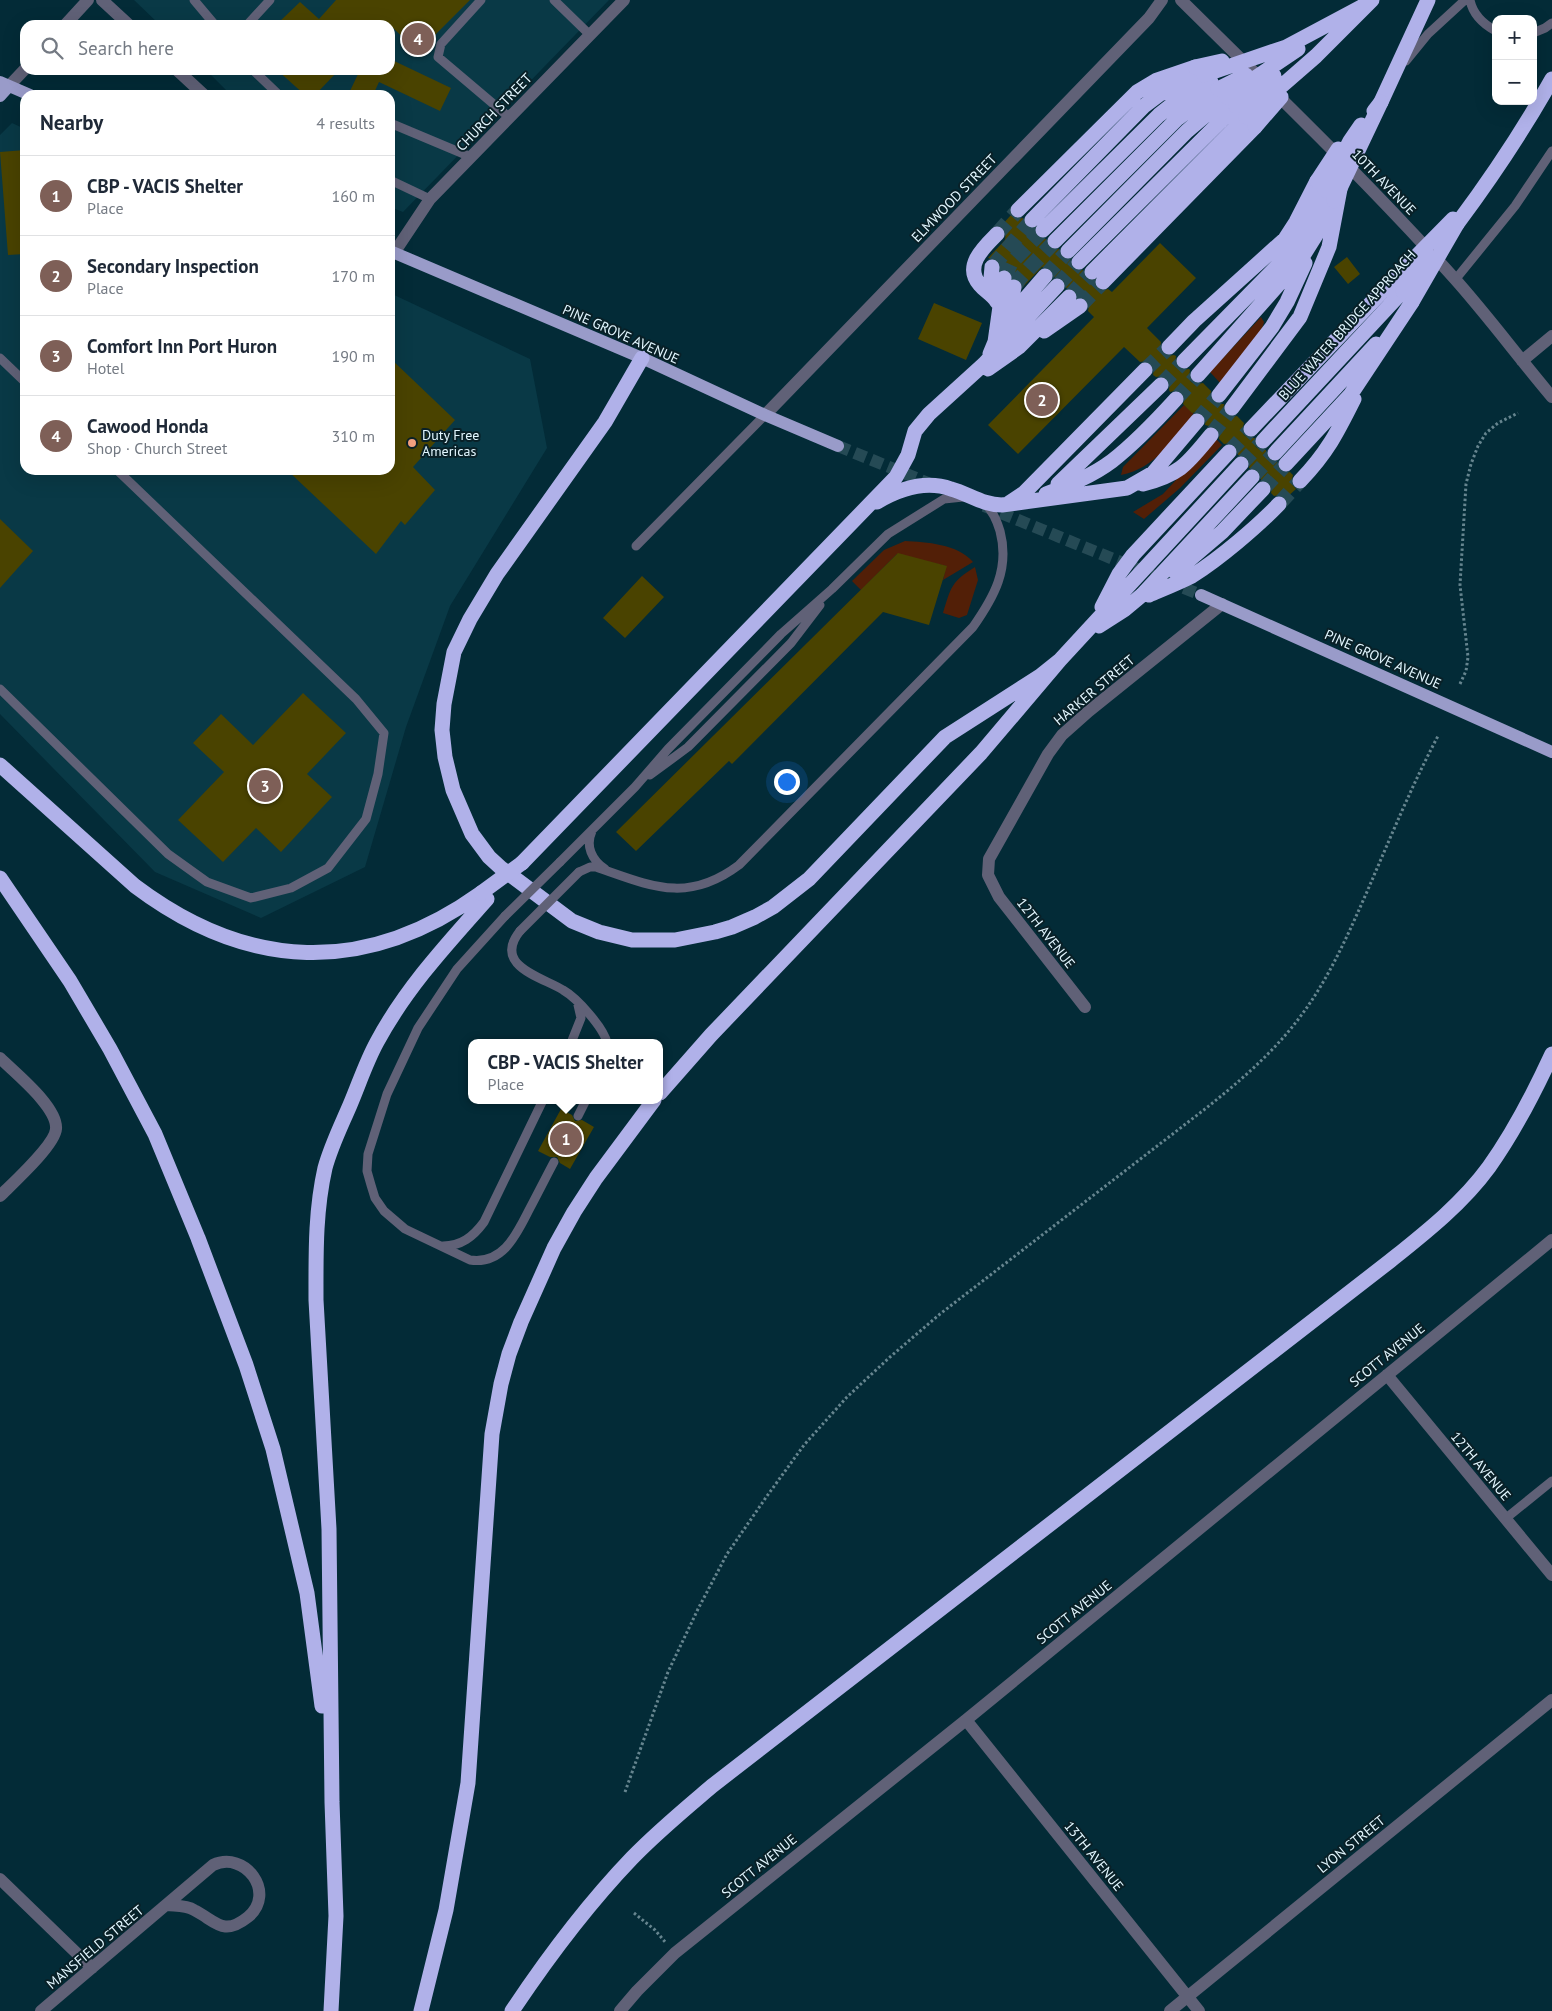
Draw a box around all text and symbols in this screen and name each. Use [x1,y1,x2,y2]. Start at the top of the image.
map controls [1492,15,1537,105]
button: + [1492,15,1537,60]
search box [20,20,395,75]
pin: 4 [402,20,434,58]
icon: search [38,34,66,62]
text: Search here [78,36,174,60]
button: − [1492,60,1537,105]
street label: CHURCH STREET [452,69,536,155]
text: Nearby [40,109,103,136]
text: 4 results [316,113,375,133]
street label: 10TH AVENUE [1348,145,1420,219]
street label: ELMWOOD STREET [907,150,1001,246]
text: CBP - VACIS Shelter [87,174,243,198]
text: 1 [51,186,61,206]
text: 160 m [332,186,375,206]
text: Place [87,198,124,218]
street label: BLUE WATER BRIDGE APPROACH [1275,246,1419,404]
text: Secondary Inspection [87,254,259,278]
text: 2 [51,266,61,286]
text: 170 m [332,266,375,286]
text: Place [87,278,124,298]
street label: PINE GROVE AVENUE [560,300,682,368]
text: Comfort Inn Port Huron [87,334,277,358]
text: 3 [51,346,61,366]
text: 190 m [332,346,375,366]
text: Hotel [87,358,124,378]
pin: 2 [1026,381,1058,419]
text: Cawood Honda [87,414,208,438]
text: 4 [51,426,61,446]
text: 310 m [332,426,375,446]
place label: Duty Free Americas [422,426,479,460]
marker: Duty Free Americas [406,437,418,449]
text: Shop · Church Street [87,438,227,458]
street label: PINE GROVE AVENUE [1322,625,1444,693]
street label: HARKER STREET [1050,651,1138,729]
pin: 3 [249,767,281,805]
your location [774,769,800,795]
street label: 12TH AVENUE [1013,894,1079,972]
popup [468,1039,663,1104]
text: CBP - VACIS Shelter [488,1050,643,1074]
text: Place [488,1074,524,1094]
pin: 1 [550,1120,582,1158]
street label: SCOTT AVENUE [1346,1319,1428,1391]
street label: 12TH AVENUE [1447,1428,1515,1504]
street label: SCOTT AVENUE [1033,1576,1115,1648]
street label: LYON STREET [1313,1811,1389,1877]
street label: 13TH AVENUE [1060,1817,1128,1895]
street label: SCOTT AVENUE [718,1830,800,1902]
street label: MANSFIELD STREET [43,1901,147,1993]

